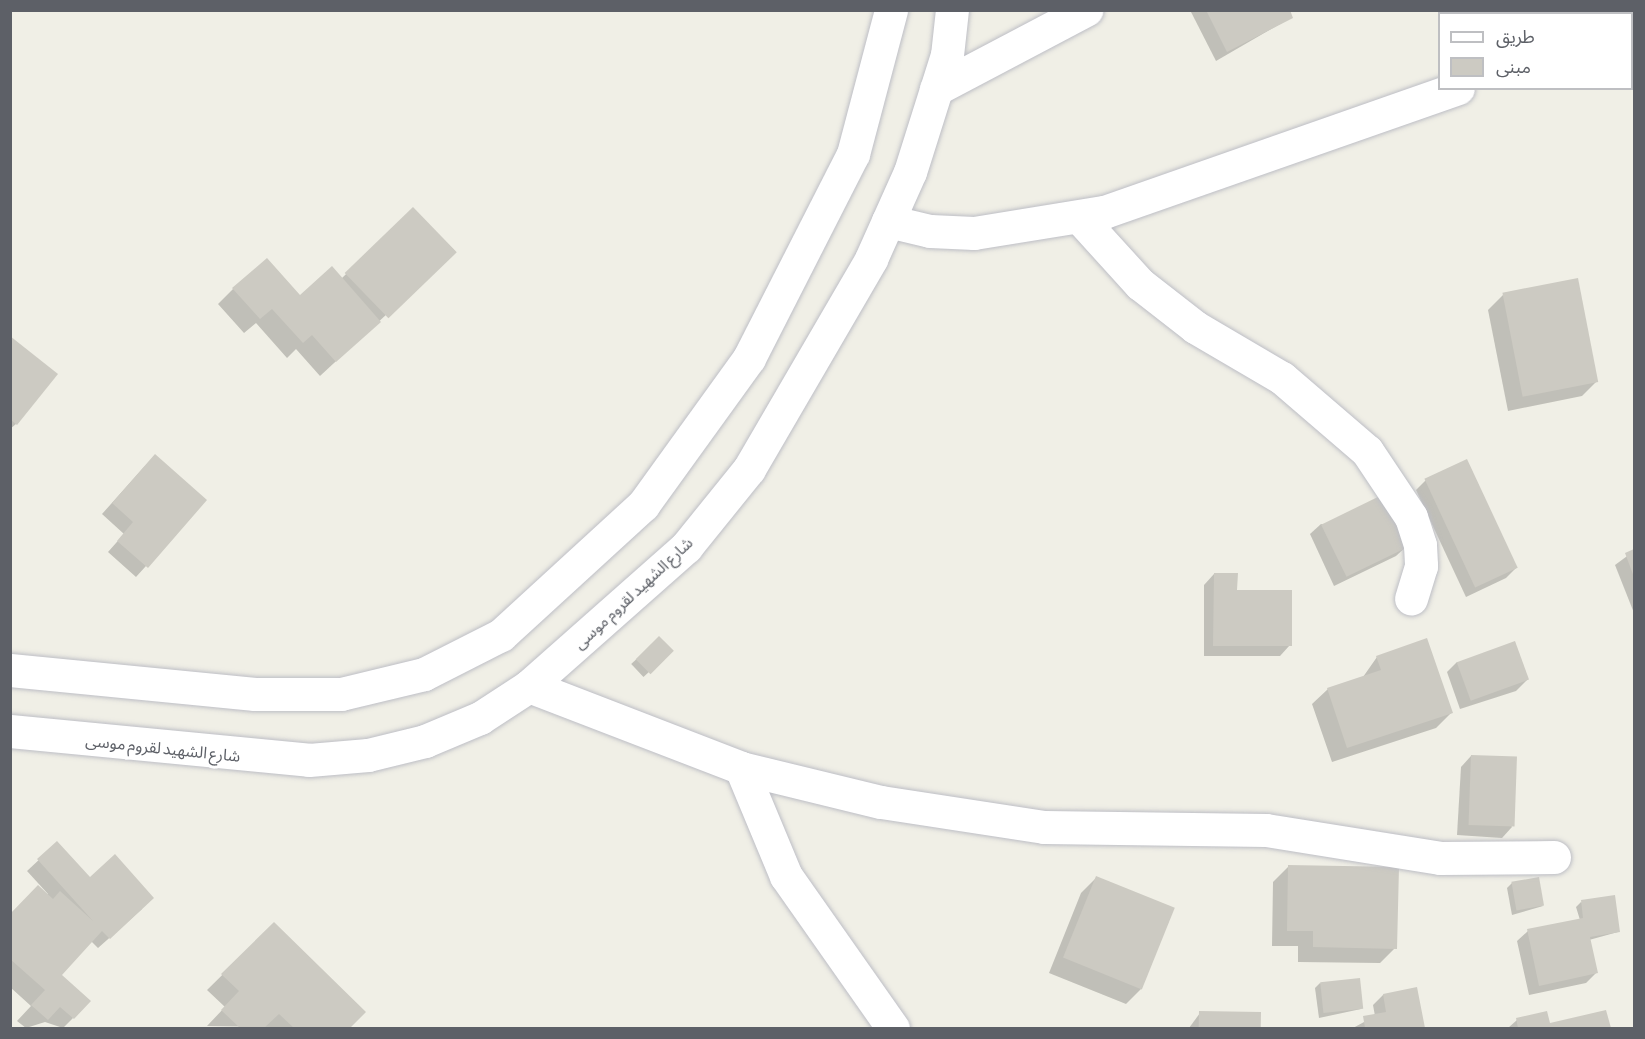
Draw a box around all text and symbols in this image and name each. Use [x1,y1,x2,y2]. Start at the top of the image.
legend [1438,12,1633,90]
text: طريق [1496,26,1535,47]
text: مبنى [1496,56,1531,77]
street label: شارع الشهيد لقروم موسى [570,533,696,653]
street label: شارع الشهيد لقروم موسى [85,730,241,766]

